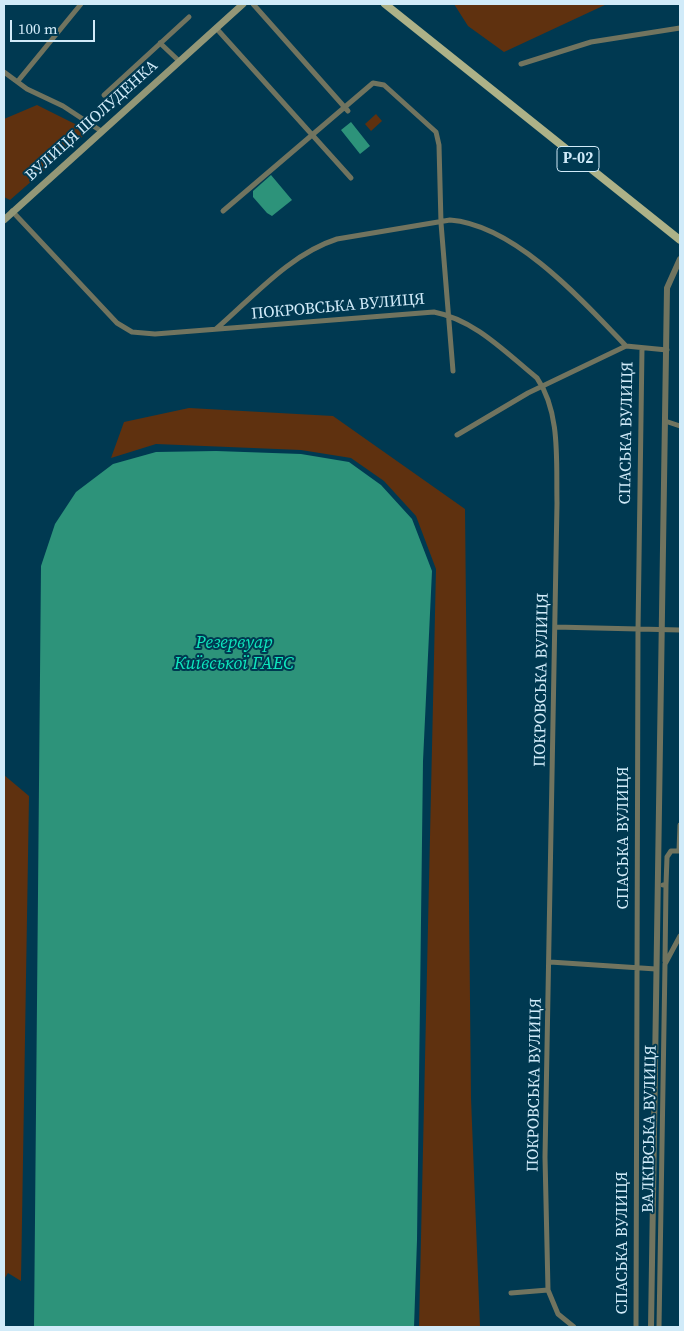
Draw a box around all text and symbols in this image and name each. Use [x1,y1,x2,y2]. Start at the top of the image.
scale bar [12,10,98,42]
text: 100 m [18,18,58,39]
street label: ВУЛИЦЯ ШОЛУДЕНКА [22,56,162,186]
road number: Р-02 [557,146,599,172]
street label: ПОКРОВСЬКА ВУЛИЦЯ [250,290,426,324]
street label: СПАСЬКА ВУЛИЦЯ [616,361,638,505]
street label: ПОКРОВСЬКА ВУЛИЦЯ [531,593,553,767]
water label: Резервуар Київської ГАЕС [174,632,294,674]
street label: СПАСЬКА ВУЛИЦЯ [614,767,634,909]
street label: ПОКРОВСЬКА ВУЛИЦЯ [524,998,546,1172]
street label: ВАЛКІВСЬКА ВУЛИЦЯ [639,1045,661,1213]
street label: СПАСЬКА ВУЛИЦЯ [613,1172,633,1314]

